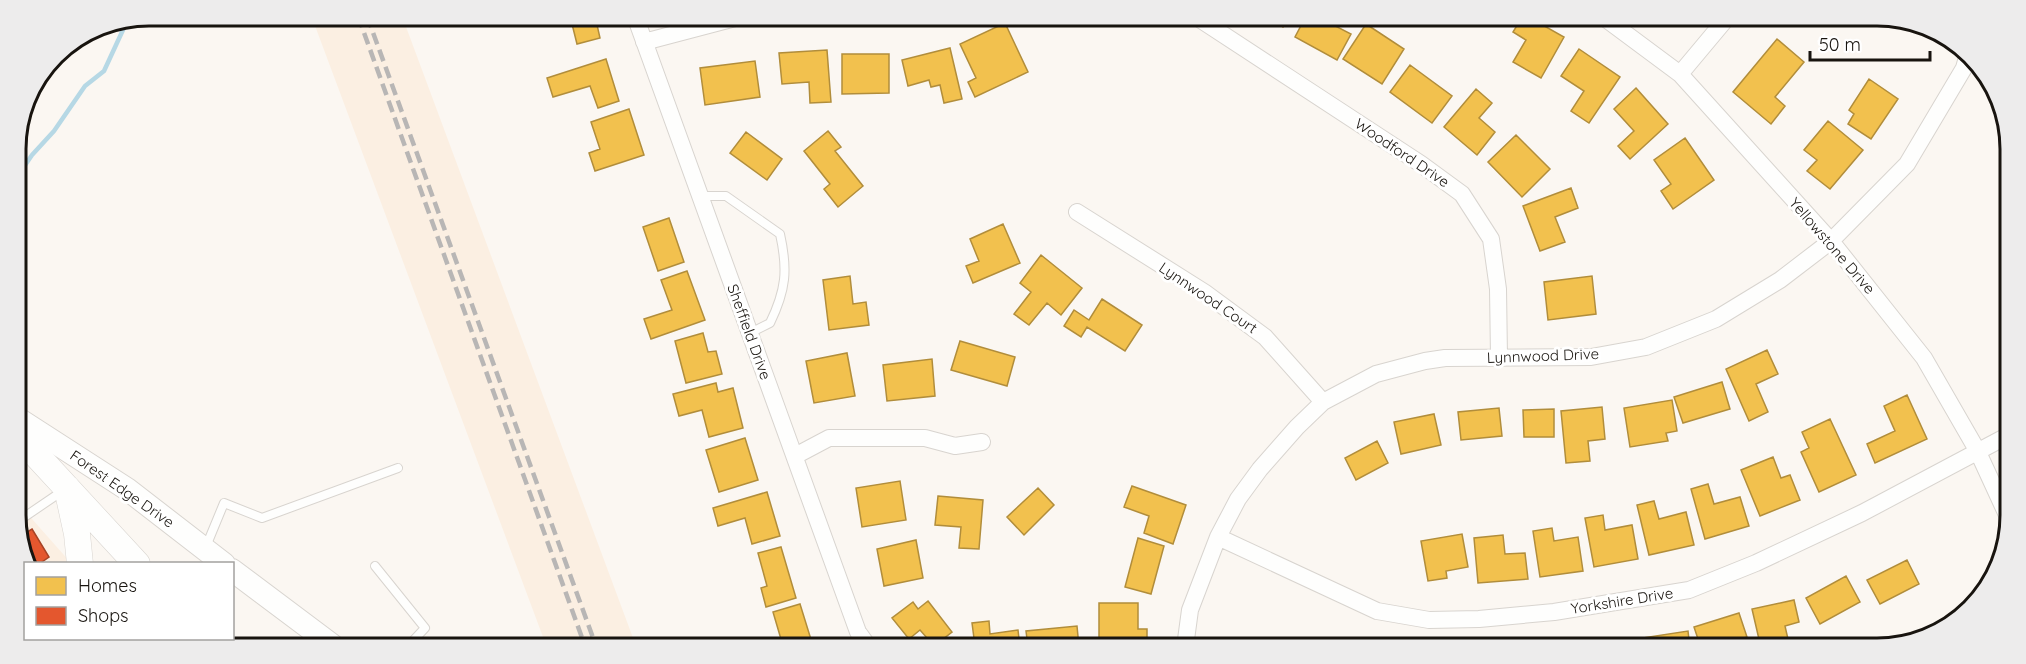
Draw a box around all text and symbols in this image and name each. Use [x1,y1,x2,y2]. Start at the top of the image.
scale bar [1810,24,1930,62]
text: 50 m [1819,33,1861,56]
street label: Woodford Drive [1351,114,1453,191]
street label: Yellowstone Drive [1785,194,1879,298]
street label: Lynnwood Court [1156,258,1261,337]
street label: Sheffield Drive [723,281,776,382]
street label: Lynnwood Drive [1487,344,1599,367]
street label: Forest Edge Drive [67,446,178,532]
legend [24,562,234,640]
text: Homes [78,574,137,597]
street label: Yorkshire Drive [1569,583,1674,618]
text: Shops [78,604,129,627]

